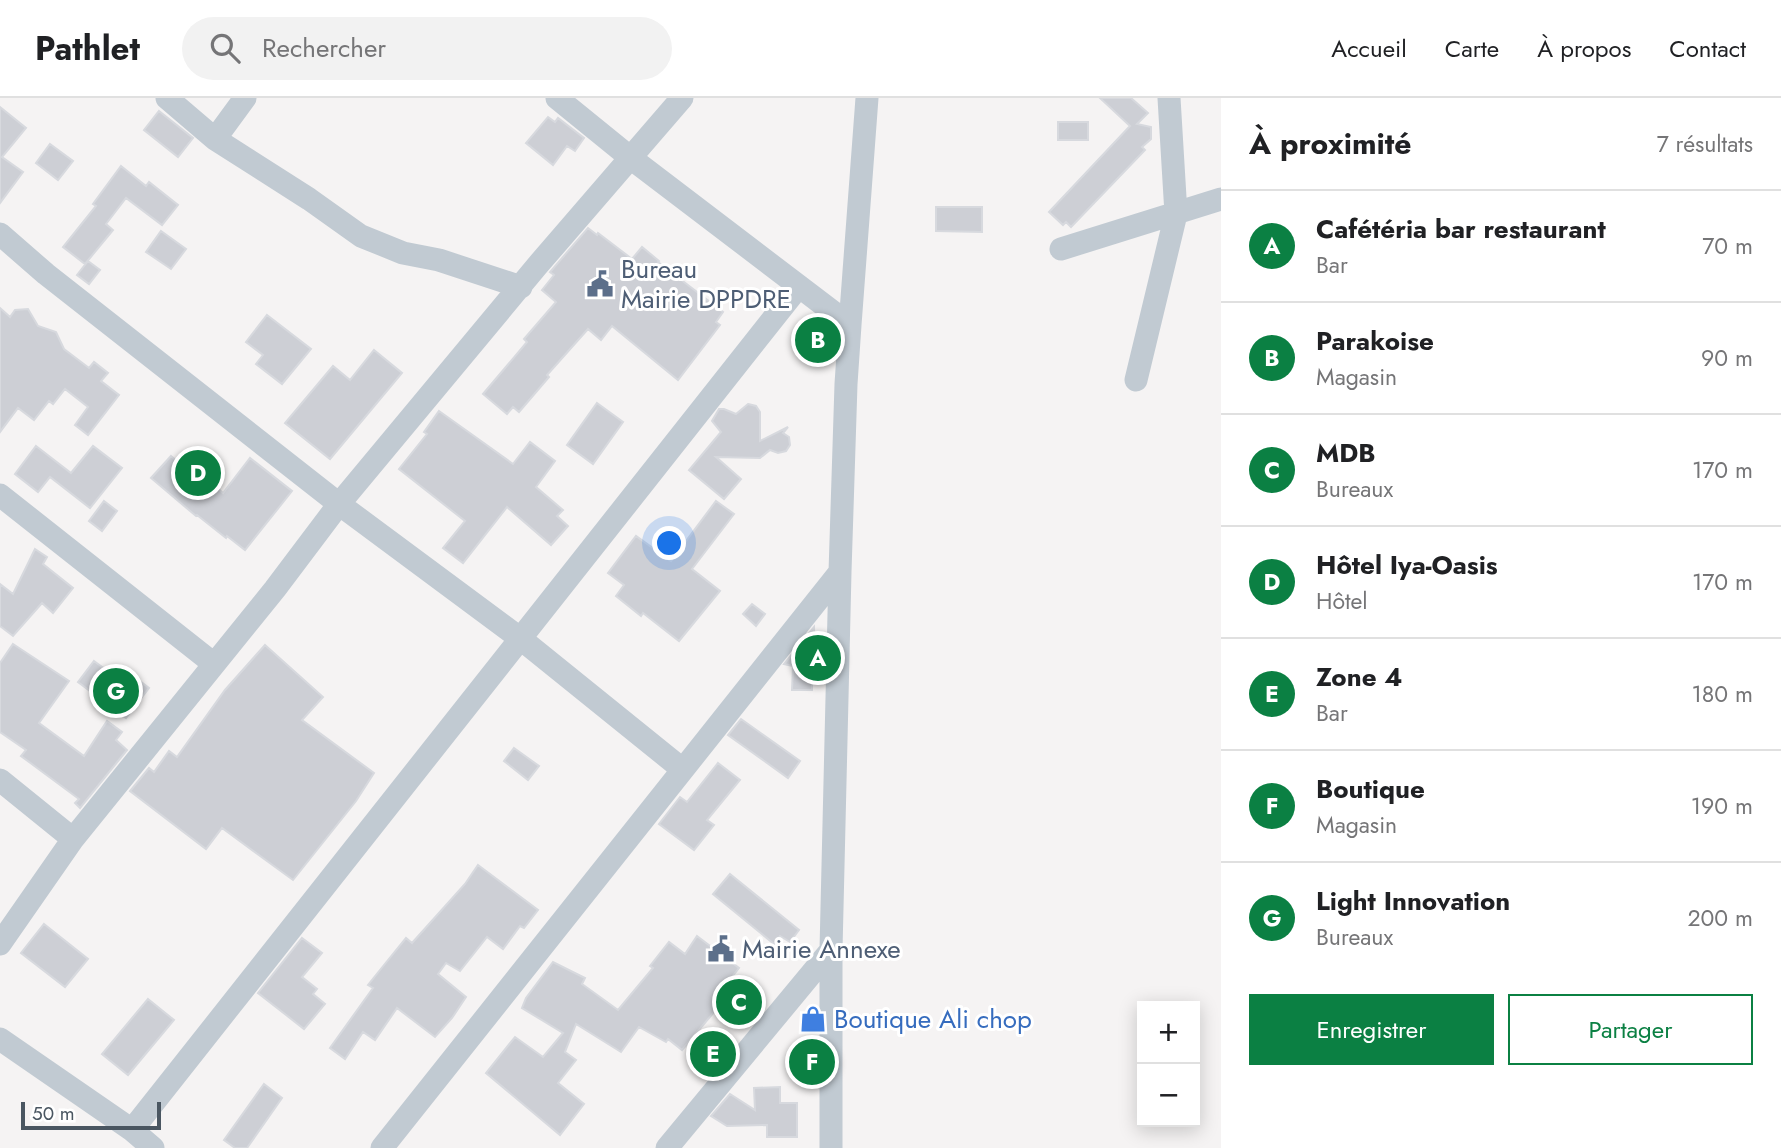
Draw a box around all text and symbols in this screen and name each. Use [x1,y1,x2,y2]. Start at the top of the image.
search box [182,17,672,80]
text: Pathlet [35,25,140,72]
icon: search [206,29,244,67]
text: Rechercher [262,29,386,67]
text: Accueil [1331,31,1407,66]
text: Carte [1445,31,1499,66]
text: À propos [1537,31,1631,66]
text: Contact [1669,31,1746,66]
text: À proximité [1249,122,1412,165]
text: 7 résultats [1657,127,1753,161]
text: Cafétéria bar restaurant [1316,210,1606,248]
text: A [1264,229,1280,263]
text: 70 m [1702,229,1753,263]
text: Bar [1316,248,1348,282]
place label: Bureau Mairie DPPDRE [621,250,791,318]
public building icon: Bureau Mairie DPPDRE [585,269,615,299]
pin: B [795,314,841,366]
text: Parakoise [1316,322,1434,360]
text: B [1264,341,1280,375]
text: 90 m [1701,341,1753,375]
text: Magasin [1316,360,1397,394]
text: MDB [1316,434,1376,472]
pin: D [175,447,221,499]
text: C [1264,453,1280,487]
text: 170 m [1692,453,1753,487]
text: Bureaux [1316,472,1393,506]
your location [652,526,686,560]
text: Hôtel Iya-Oasis [1316,546,1498,584]
text: D [1264,565,1280,599]
text: 170 m [1692,565,1753,599]
text: Hôtel [1316,584,1368,618]
pin: A [795,632,841,684]
text: Zone 4 [1316,658,1402,696]
pin: G [93,665,139,717]
text: E [1265,677,1279,711]
text: 180 m [1691,677,1753,711]
text: Bar [1316,696,1348,730]
text: Boutique [1316,770,1425,808]
text: F [1266,789,1278,823]
text: 190 m [1691,789,1753,823]
text: Magasin [1316,808,1397,842]
text: Light Innovation [1316,882,1510,920]
text: G [1263,901,1281,935]
text: 200 m [1687,901,1753,935]
text: Bureaux [1316,920,1393,954]
place label: Mairie Annexe [742,930,901,968]
public building icon: Mairie Annexe [706,934,736,964]
pin: C [716,976,762,1028]
button: Enregistrer [1249,994,1494,1065]
button: Partager [1508,994,1753,1065]
place label: Boutique Ali chop [834,1000,1032,1038]
map controls [1137,1001,1200,1127]
button: + [1137,1001,1200,1064]
shop icon: Boutique Ali chop [798,1004,828,1034]
pin: E [690,1028,736,1080]
pin: F [789,1036,835,1088]
button: − [1137,1064,1200,1127]
scale bar [21,1099,161,1131]
text: 50 m [32,1100,75,1127]

